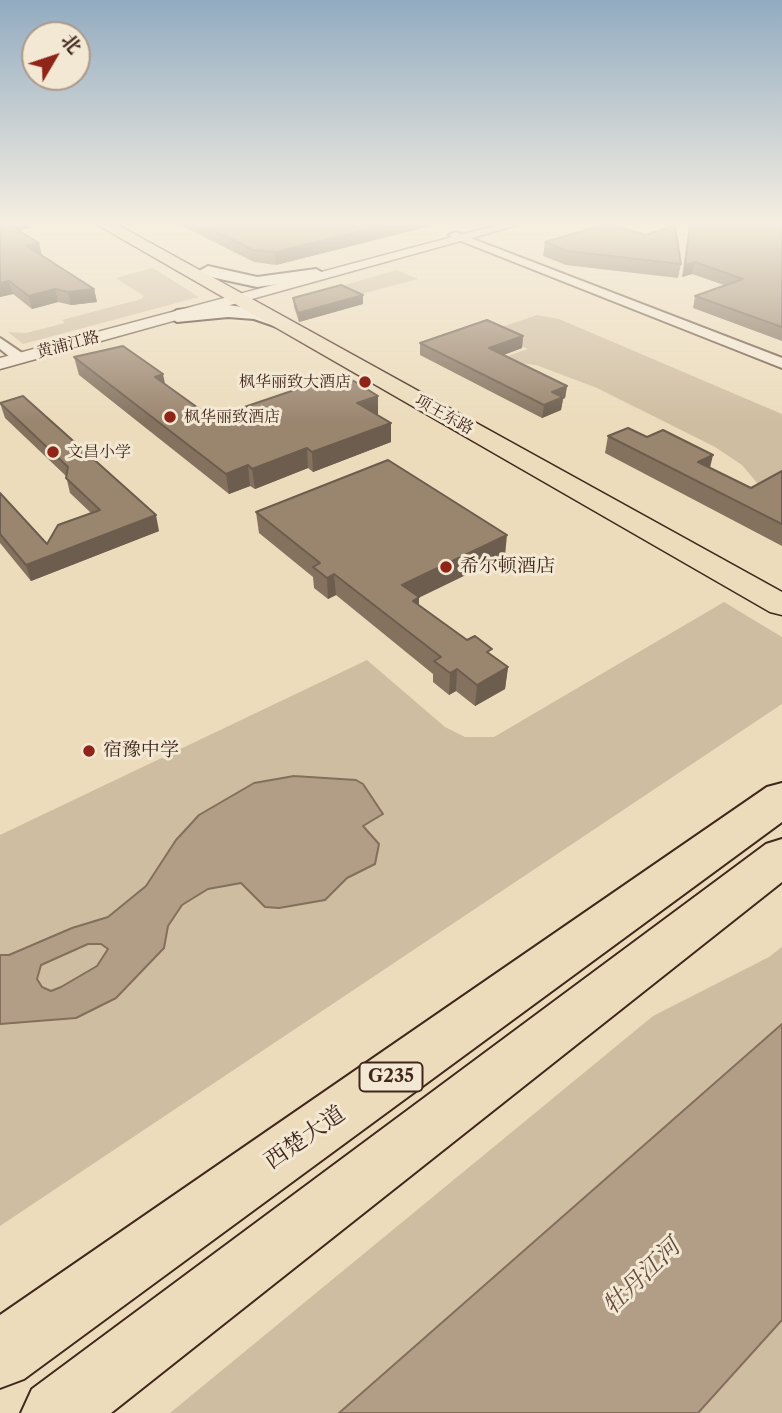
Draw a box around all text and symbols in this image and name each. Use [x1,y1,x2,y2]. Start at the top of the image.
north arrow [21,21,91,91]
text: 北 [56,29,86,58]
street label: 黄浦江路 [35,327,101,363]
place label: 枫华丽致大酒店 [239,372,351,392]
marker: 枫华丽致大酒店 [357,374,373,390]
street label: 项王东路 [411,391,477,439]
place label: 枫华丽致酒店 [184,407,280,427]
marker: 枫华丽致酒店 [162,409,178,425]
place label: 文昌小学 [67,442,131,462]
marker: 文昌小学 [45,444,61,460]
place label: 希尔顿酒店 [460,556,555,578]
marker: 希尔顿酒店 [438,559,454,575]
place label: 宿豫中学 [103,740,179,762]
marker: 宿豫中学 [81,743,97,759]
road number: G235 [360,1062,422,1092]
street label: 西楚大道 [259,1100,351,1176]
water label: 牡丹江河 [597,1233,687,1321]

